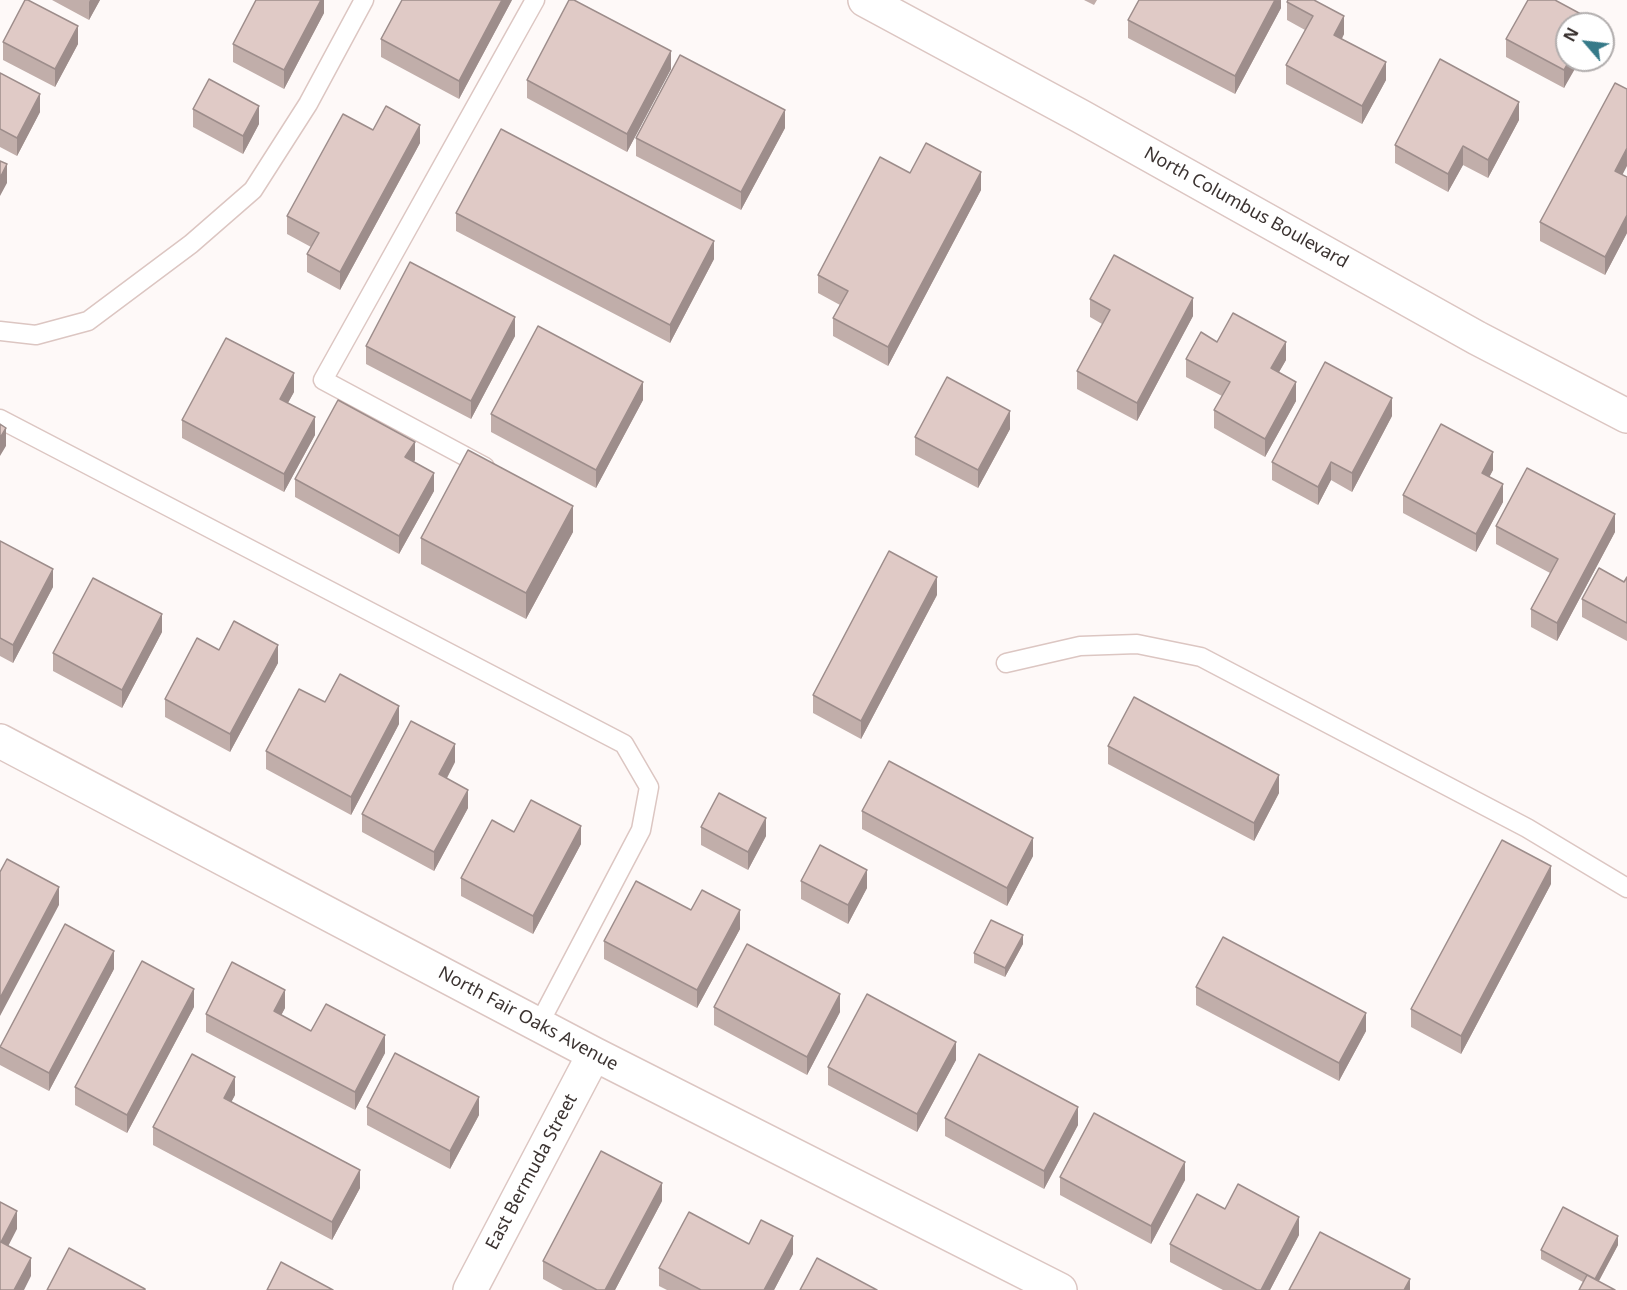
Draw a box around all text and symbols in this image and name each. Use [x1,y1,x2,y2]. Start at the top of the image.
north arrow [1555,12,1615,72]
text: N [1558,24,1584,45]
street label: North Columbus Boulevard [1140,143,1352,273]
street label: North Fair Oaks Avenue [434,962,622,1076]
street label: East Bermuda Street [482,1090,582,1254]

